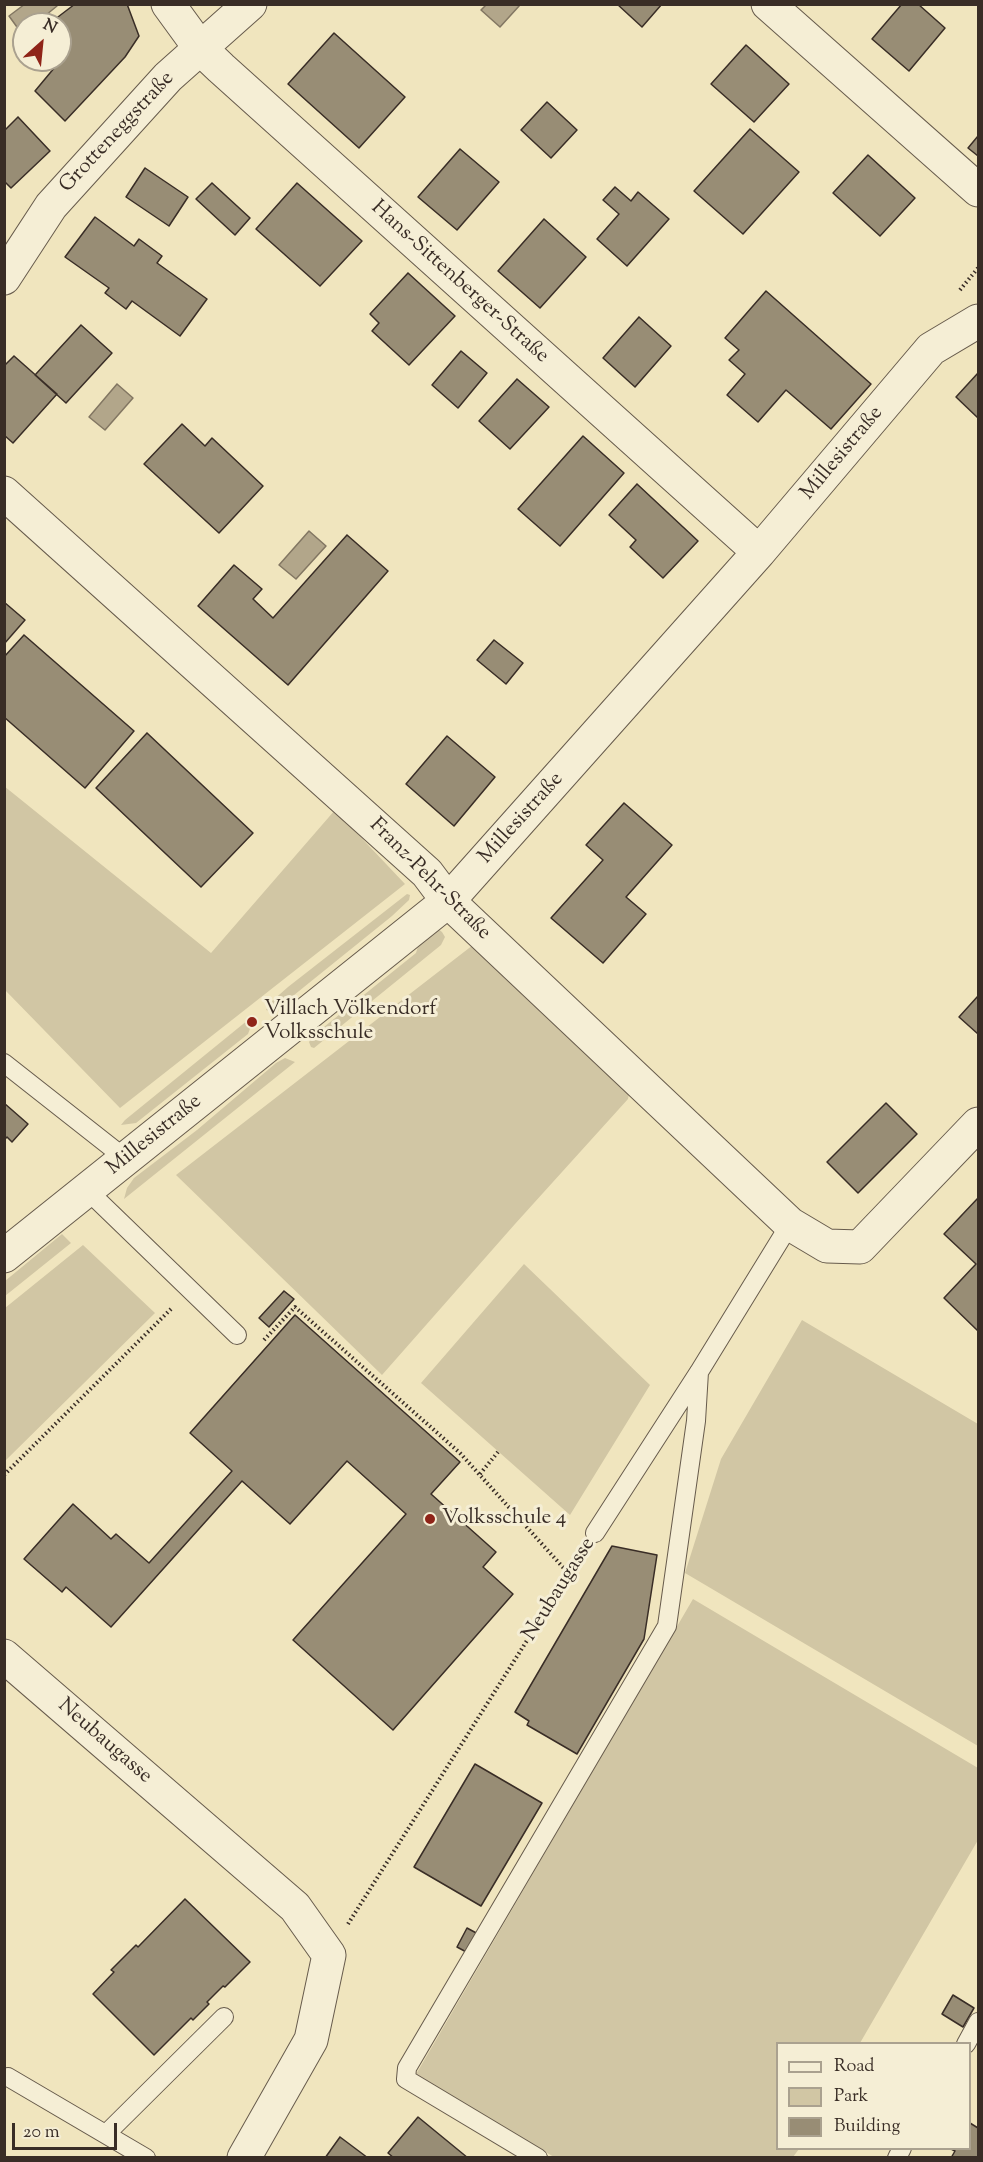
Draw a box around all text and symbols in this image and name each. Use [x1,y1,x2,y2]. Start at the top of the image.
north arrow [12,12,72,72]
text: N [39,14,60,40]
street label: Grotteneggstraße [55,67,181,199]
street label: Hans-Sittenberger-Straße [365,196,553,370]
street label: Millesistraße [797,402,889,506]
street label: Millesistraße [474,768,570,870]
street label: Franz-Pehr-Straße [363,814,495,946]
place label: Villach Völkendorf Volksschule [264,997,437,1047]
marker: Villach Völkendorf Volksschule [245,1015,259,1029]
street label: Millesistraße [103,1090,207,1182]
place label: Volksschule 4 [442,1506,566,1532]
marker: Volksschule 4 [423,1512,437,1526]
street label: Neubaugasse [518,1534,602,1646]
street label: Neubaugasse [51,1694,157,1790]
legend [776,2042,971,2150]
text: Road [834,2054,874,2080]
text: Park [834,2084,868,2110]
scale bar [15,2111,120,2149]
text: Building [834,2114,900,2140]
text: 20 m [23,2120,60,2146]

